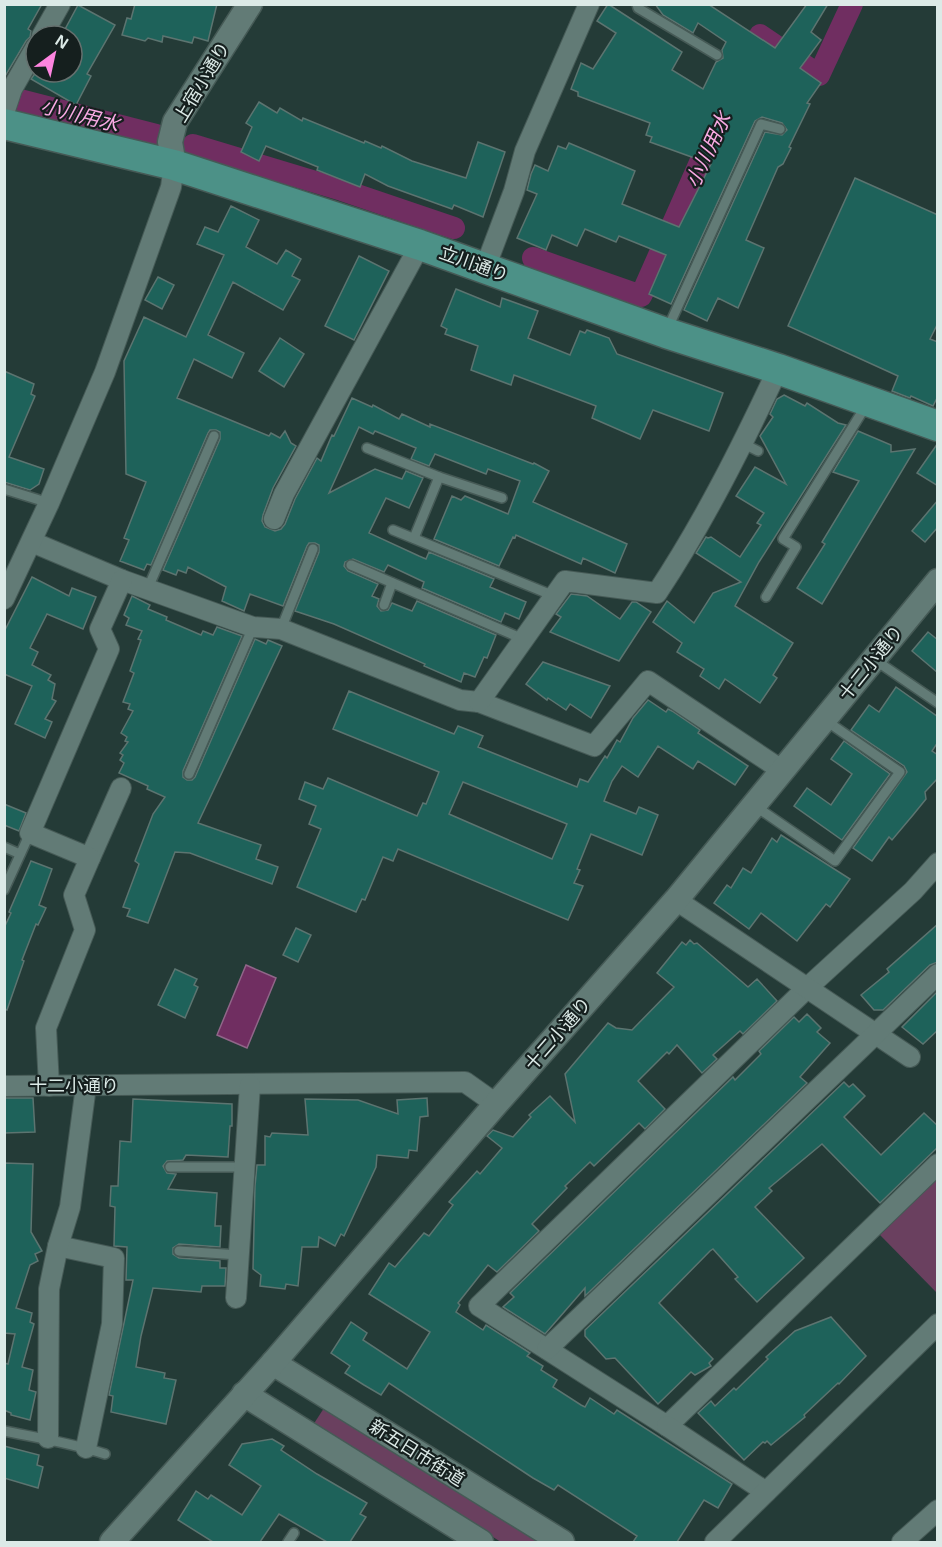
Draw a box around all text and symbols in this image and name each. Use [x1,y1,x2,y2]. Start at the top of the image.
north arrow [24,24,84,84]
text: N [52,32,71,52]
street label: 上宿小通り [170,38,234,126]
water label: 小川用水 [39,95,123,136]
water label: 小川用水 [681,107,736,191]
street label: 立川通り [437,242,511,286]
street label: 十二小通り [835,622,907,704]
street label: 十二小通り [521,993,595,1075]
street label: 十二小通り [29,1076,119,1096]
street label: 新五日市街道 [366,1416,468,1490]

